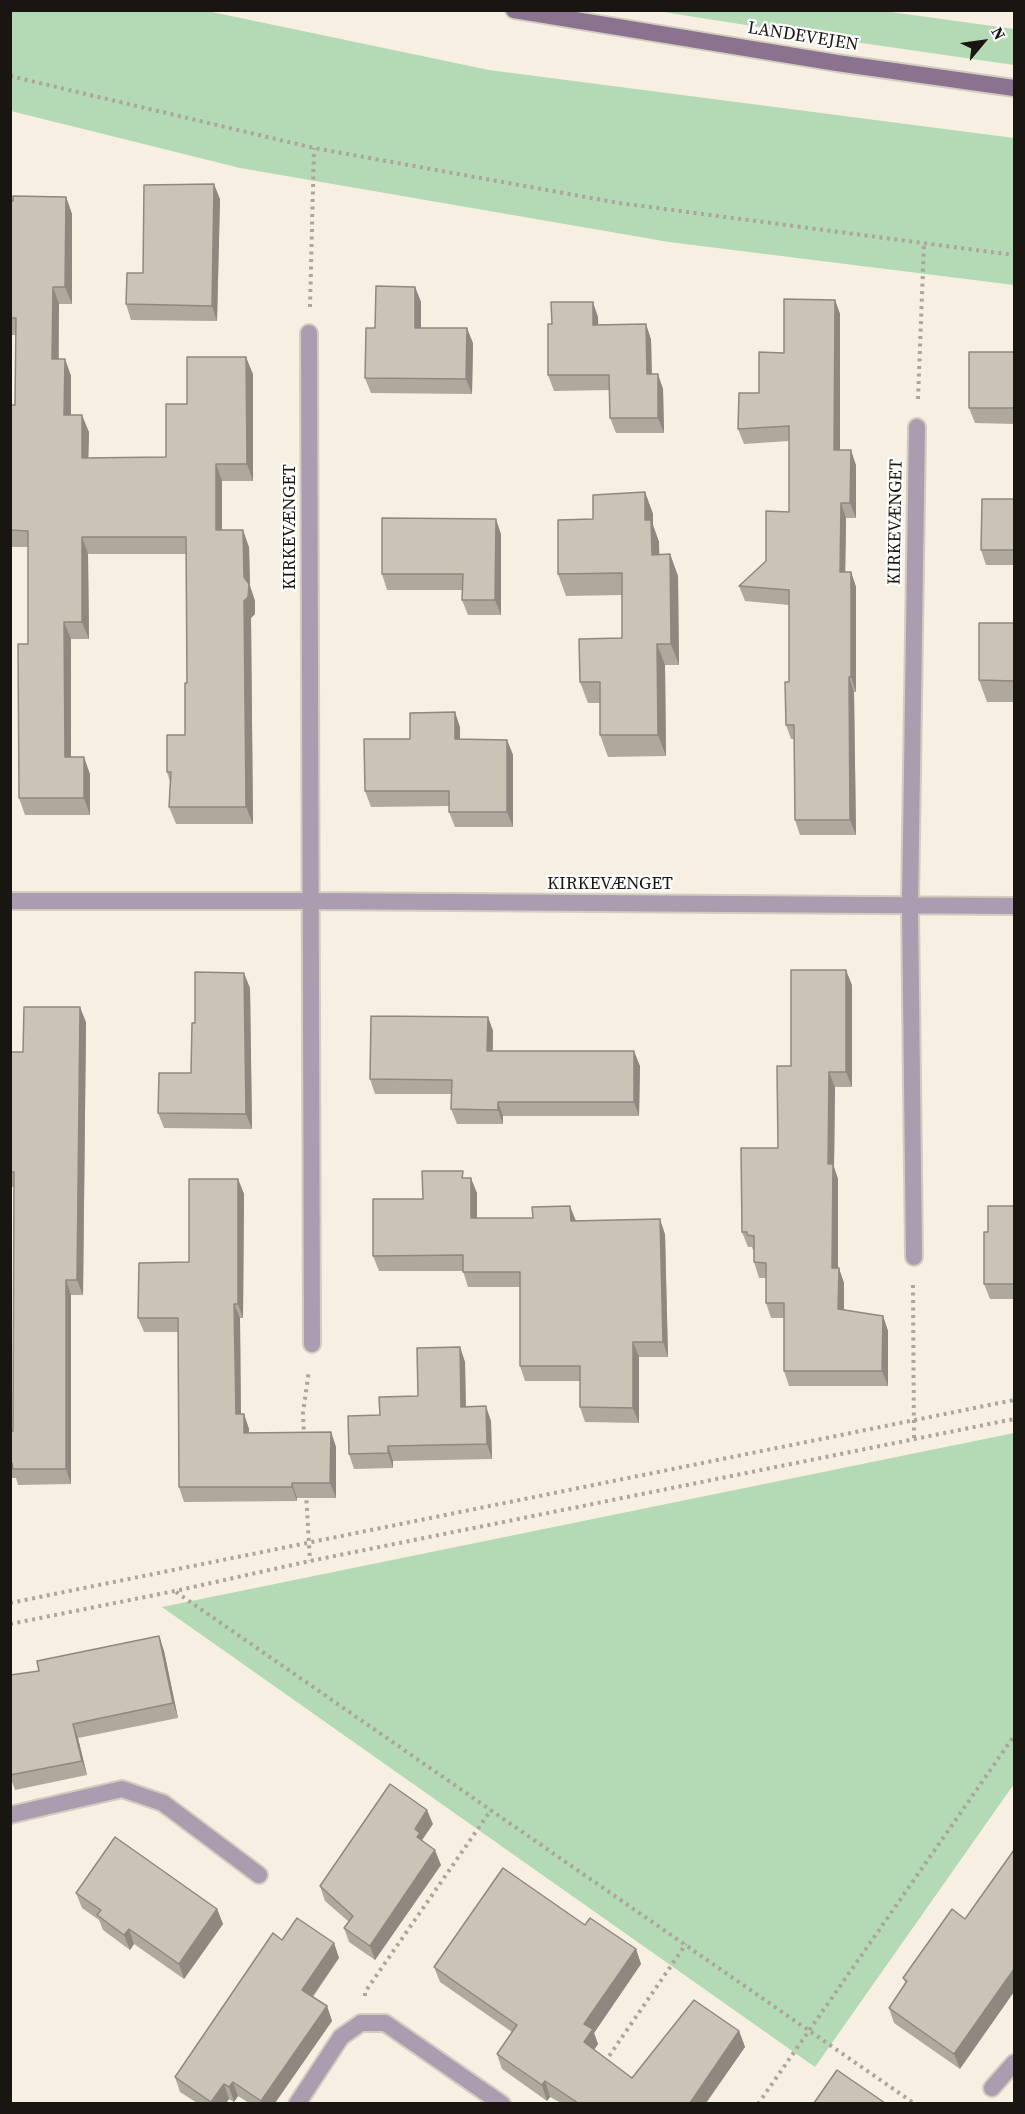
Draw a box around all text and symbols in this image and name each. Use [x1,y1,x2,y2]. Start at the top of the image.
north arrow [953,12,1013,72]
street label: LANDEVEJEN [746,18,860,56]
text: N [986,23,1011,44]
street label: KIRKEVÆNGET [884,459,908,585]
street label: KIRKEVÆNGET [279,464,301,590]
street label: KIRKEVÆNGET [547,873,673,895]

